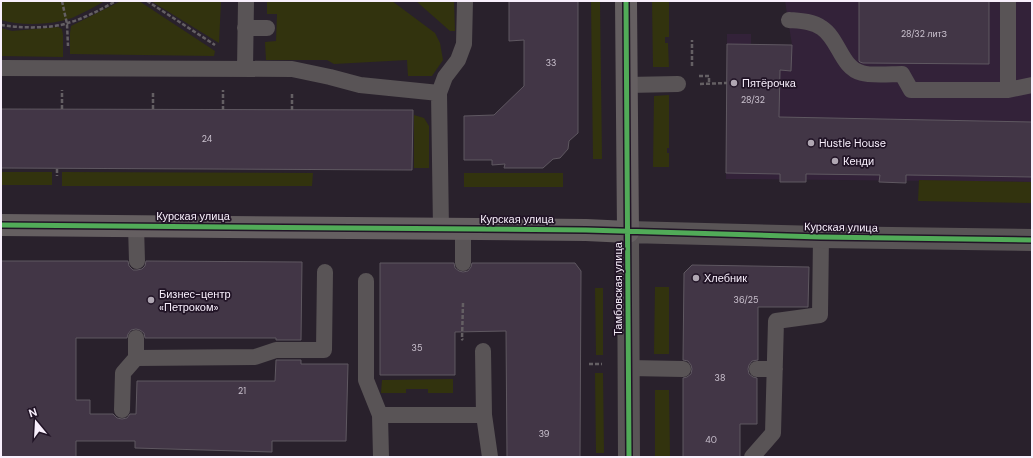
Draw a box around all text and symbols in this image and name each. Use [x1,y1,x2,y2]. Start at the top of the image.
house number: 28/32 литЗ [901,28,947,40]
house number: 33 [546,57,556,69]
place label: Пятёрочка [742,76,797,90]
marker: Пятёрочка [729,78,739,88]
house number: 28/32 [741,94,765,106]
house number: 24 [202,133,213,145]
place label: Hustle House [819,136,886,150]
marker: Hustle House [806,138,816,148]
place label: Кенди [843,154,874,168]
marker: Кенди [830,156,840,166]
street label: Курская улица [156,209,231,223]
street label: Курская улица [480,212,555,226]
street label: Курская улица [804,219,879,235]
street label: Тамбовская улица [611,241,625,336]
place label: Хлебник [704,271,747,285]
marker: Хлебник [691,273,701,283]
place label: Бизнес-центр «Петроком» [159,287,231,314]
house number: 36/25 [734,294,758,306]
marker: Бизнес-центр «Петроком» [146,295,156,305]
house number: 35 [412,342,422,354]
house number: 38 [715,372,725,384]
house number: 21 [238,385,246,397]
north arrow [16,402,56,442]
text: N [27,405,39,420]
house number: 39 [539,428,550,440]
house number: 40 [705,434,717,446]

